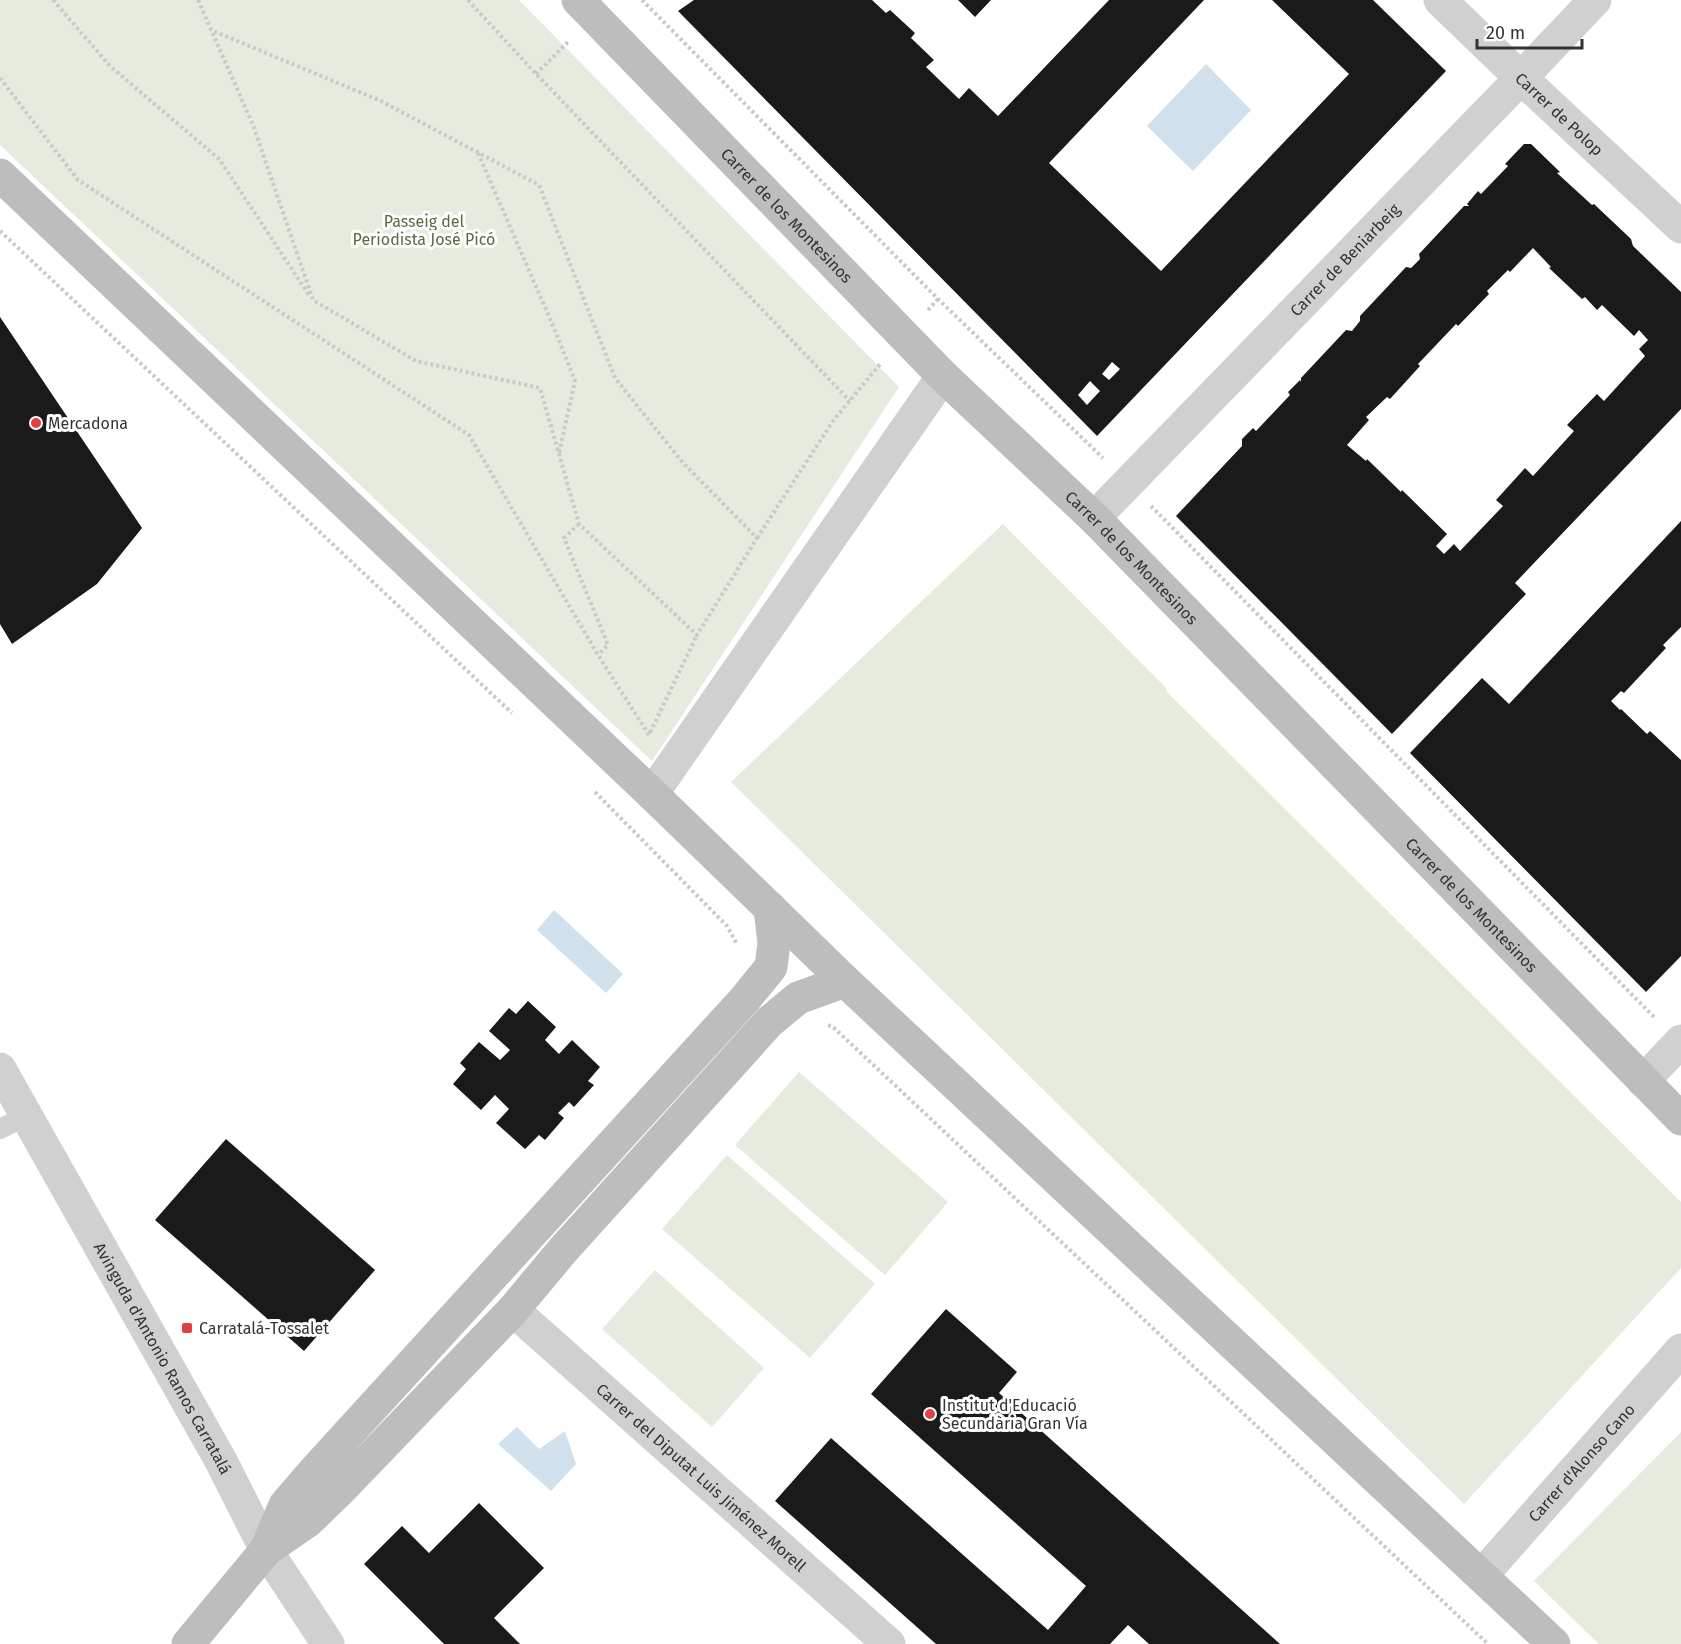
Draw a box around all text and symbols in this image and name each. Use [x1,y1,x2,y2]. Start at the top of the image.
scale bar [1477,12,1582,50]
text: 20 m [1486,22,1525,44]
street label: Carrer de Polop [1512,68,1607,159]
street label: Carrer de los Montesinos [717,144,857,287]
street label: Carrer de Beniarbeig [1286,199,1404,320]
park label: Passeig del Periodista José Picó [353,212,495,249]
place label: Mercadona [48,414,128,433]
marker: Mercadona [29,416,43,430]
street label: Carrer de los Montesinos [1062,487,1202,628]
street label: Carrer de los Montesinos [1402,834,1542,976]
street label: Avinguda d'Antonio Ramos Carratalá [90,1239,236,1477]
place label: Carratalá-Tossalet [199,1319,329,1338]
marker: Carratalá-Tossalet [180,1321,194,1335]
street label: Carrer del Diputat Luis Jiménez Morell [593,1379,810,1576]
place label: Institut d'Educació Secundària Gran Vía [942,1396,1088,1433]
street label: Carrer d'Alonso Cano [1524,1400,1639,1526]
marker: Institut d'Educació Secundària Gran Vía [923,1407,937,1421]

